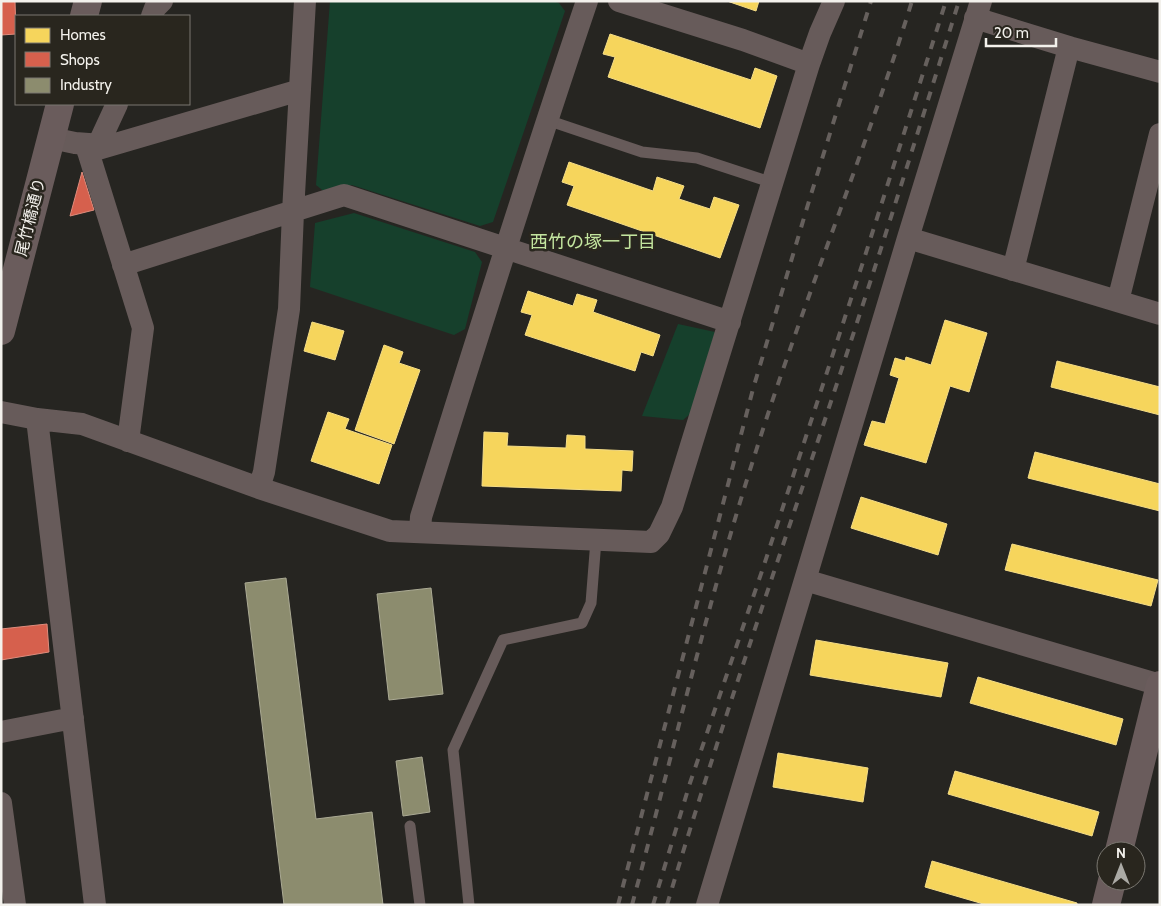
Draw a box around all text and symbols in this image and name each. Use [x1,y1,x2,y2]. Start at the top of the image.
legend [15,15,190,105]
scale bar [986,15,1056,47]
text: 20 m [994,24,1029,42]
text: Homes [60,26,106,44]
text: Shops [60,51,100,69]
text: Industry [60,76,112,94]
street label: 尾竹橋通り [11,176,49,258]
district label: 西竹の塚一丁目 [530,231,656,253]
north arrow [1096,841,1146,891]
text: N [1116,844,1126,862]

